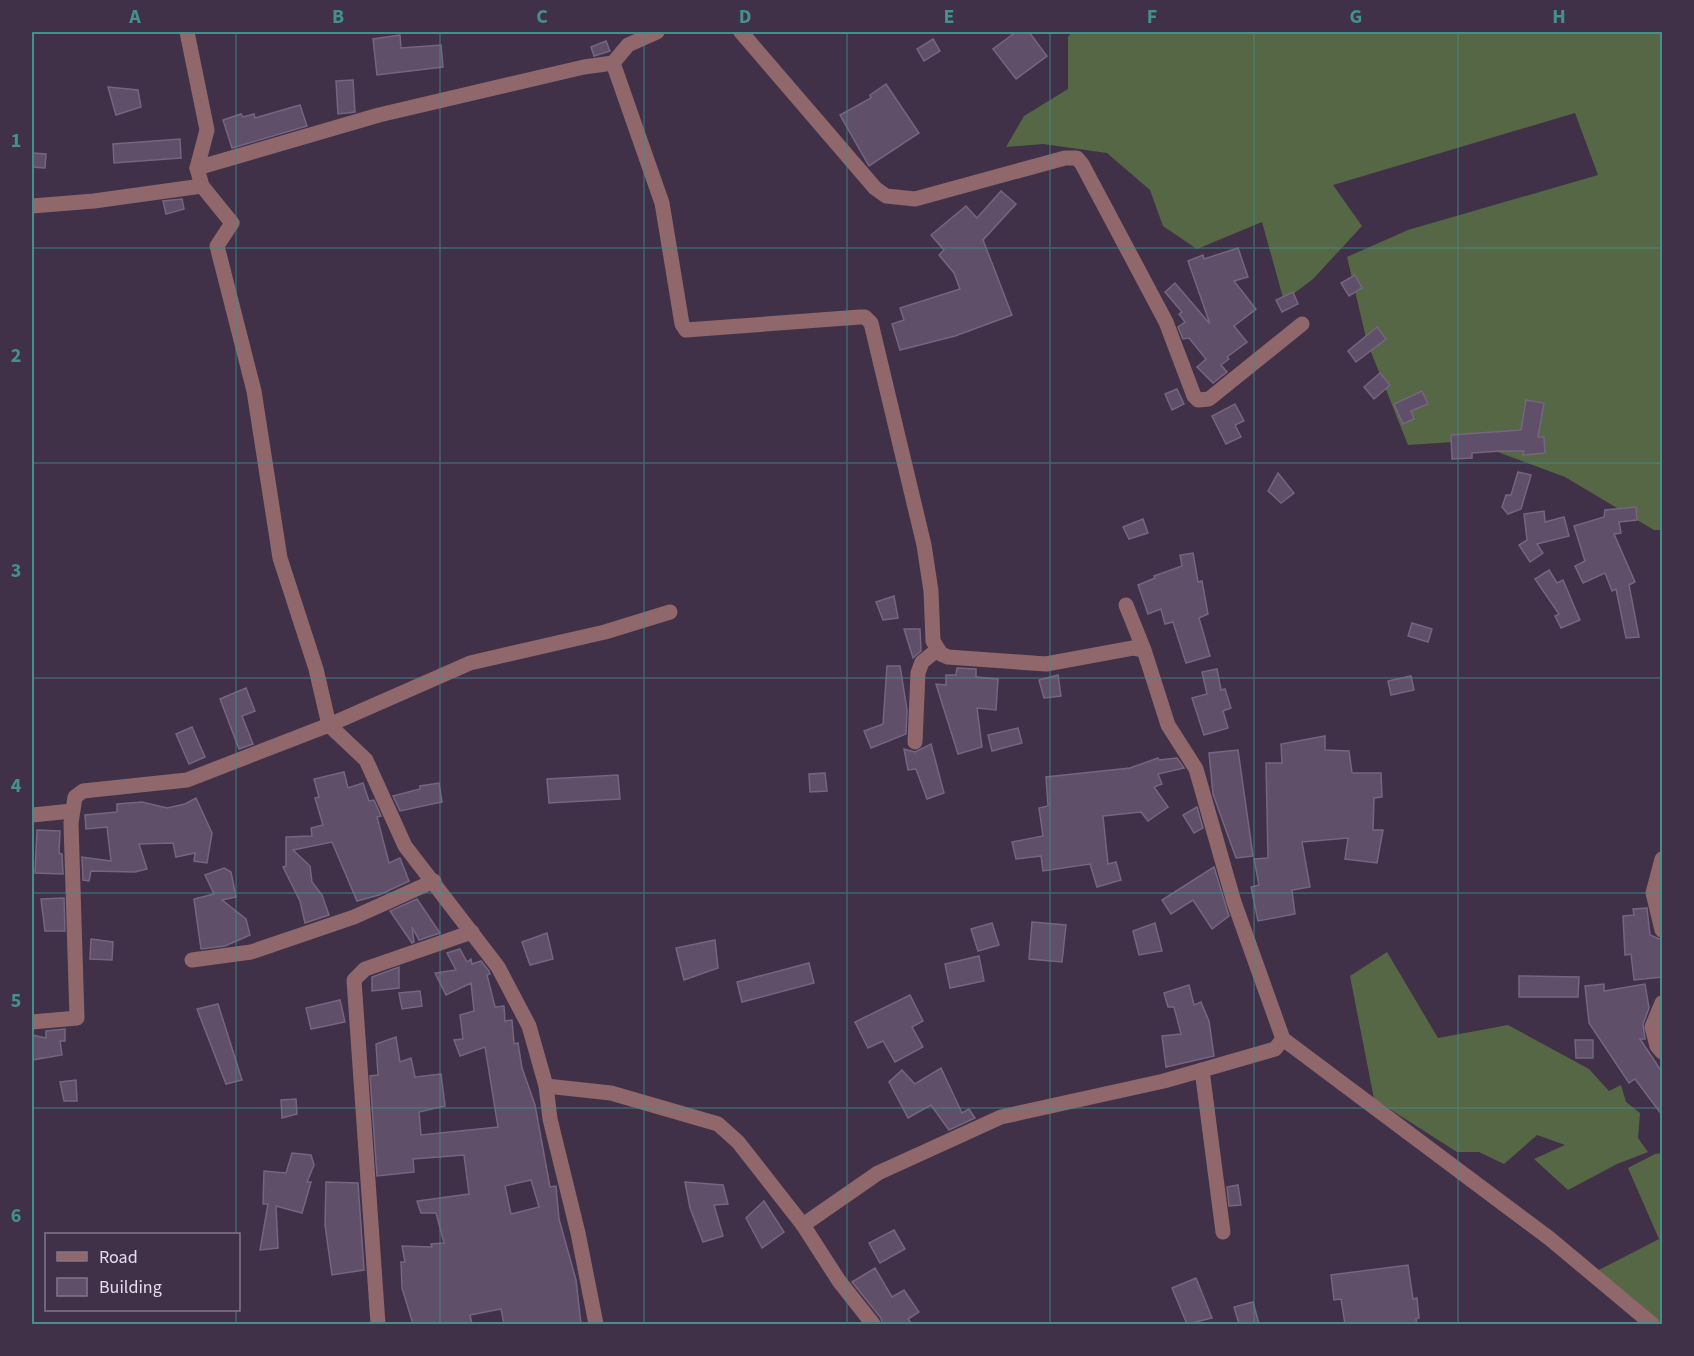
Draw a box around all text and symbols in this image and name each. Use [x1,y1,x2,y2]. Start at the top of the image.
text: A [128,3,141,31]
text: B [332,3,344,31]
text: C [536,3,548,31]
text: D [739,3,751,31]
text: E [944,3,954,31]
text: F [1147,3,1157,31]
text: G [1350,3,1362,31]
text: H [1552,3,1566,31]
text: 1 [11,127,21,155]
text: 2 [11,342,21,370]
text: 3 [11,557,21,585]
text: 4 [11,772,22,800]
text: 5 [11,987,21,1015]
text: 6 [11,1202,21,1230]
legend [45,1233,240,1311]
text: Road [99,1245,138,1270]
text: Building [99,1275,162,1300]

